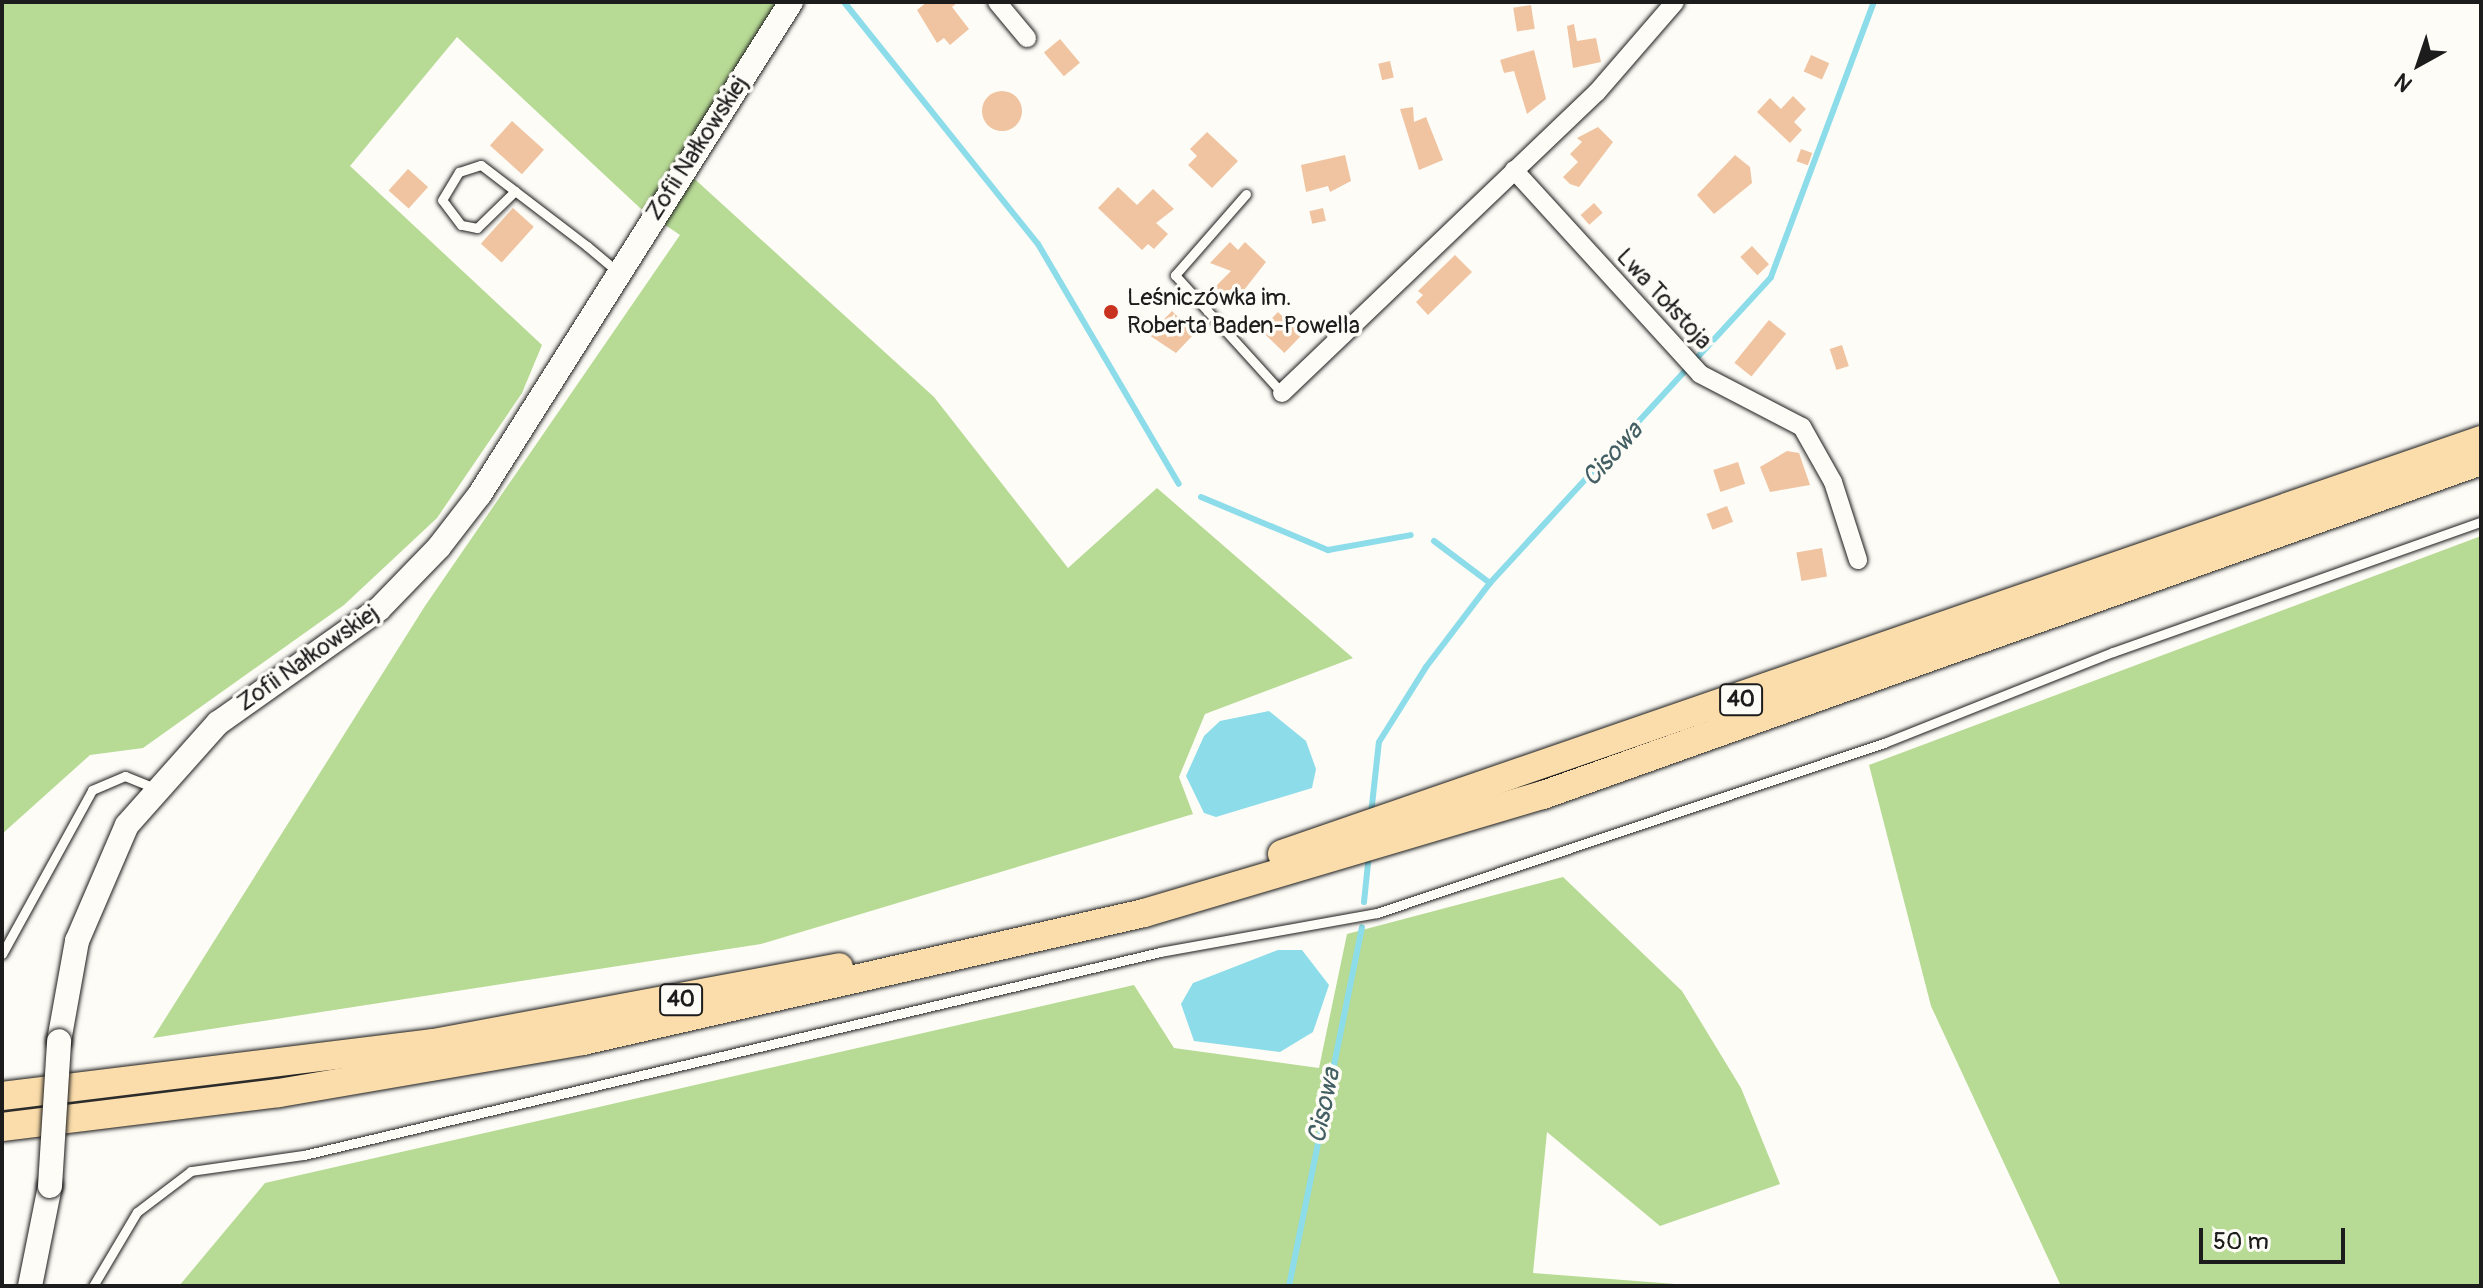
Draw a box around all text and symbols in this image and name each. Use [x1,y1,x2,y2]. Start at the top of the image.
north arrow [2379,24,2459,104]
text: N [2389,67,2418,98]
street label: Zofii Nałkowskiej [640,70,754,226]
street label: Lwa Tołstoja [1610,243,1718,355]
place label: Leśniczówka im. Roberta Baden-Powella [1127,284,1360,340]
marker: Leśniczówka im. Roberta Baden-Powella [1102,303,1120,321]
water label: Cisowa [1576,416,1650,494]
street label: Zofii Nałkowskiej [232,599,384,717]
road number: 40 [1719,682,1763,718]
road number: 40 [659,982,703,1018]
water label: Cisowa [1302,1066,1348,1146]
scale bar [2203,1212,2349,1262]
text: 50 m [2213,1227,2269,1256]

